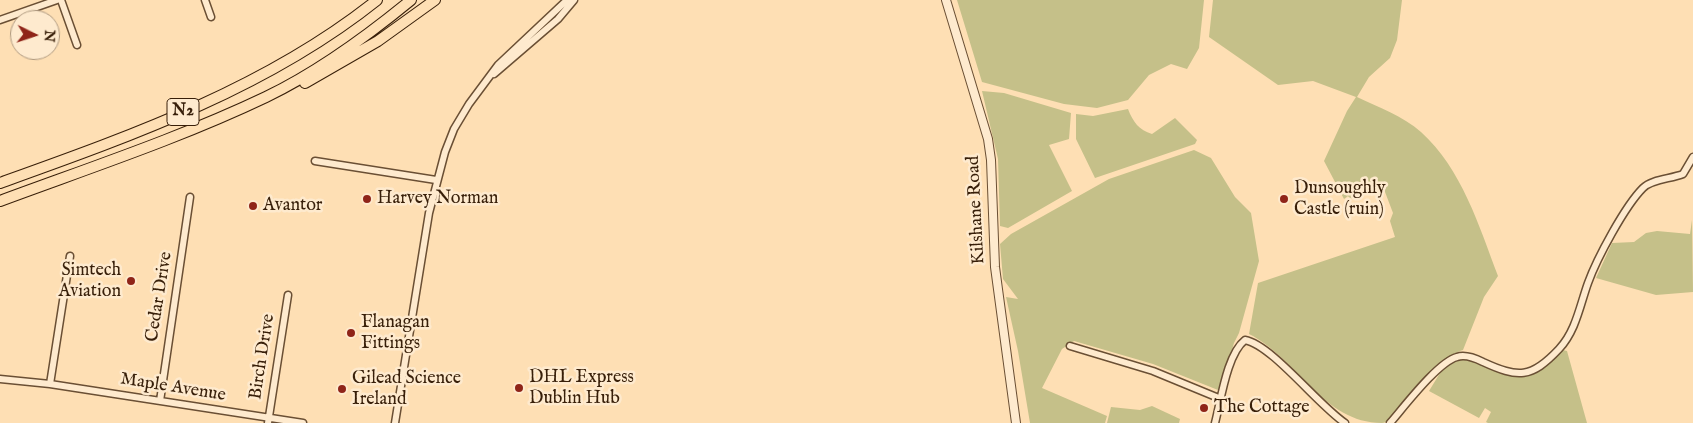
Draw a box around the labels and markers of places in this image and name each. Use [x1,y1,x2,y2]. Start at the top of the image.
place label: Dunsoughly Castle (ruin) [1294,178,1386,220]
place label: Harvey Norman [377,188,498,210]
marker: Harvey Norman [361,193,373,205]
marker: Dunsoughly Castle (ruin) [1278,193,1290,205]
place label: Avantor [263,195,322,217]
marker: Avantor [247,200,259,212]
place label: Simtech Aviation [59,260,121,302]
marker: Simtech Aviation [125,275,137,287]
place label: Flanagan Fittings [361,312,430,354]
marker: Flanagan Fittings [345,327,357,339]
place label: DHL Express Dublin Hub [529,367,634,409]
place label: Gilead Science Ireland [352,368,461,410]
marker: DHL Express Dublin Hub [513,382,525,394]
marker: Gilead Science Ireland [336,383,348,395]
place label: The Cottage [1214,397,1310,419]
marker: The Cottage [1198,402,1210,414]

